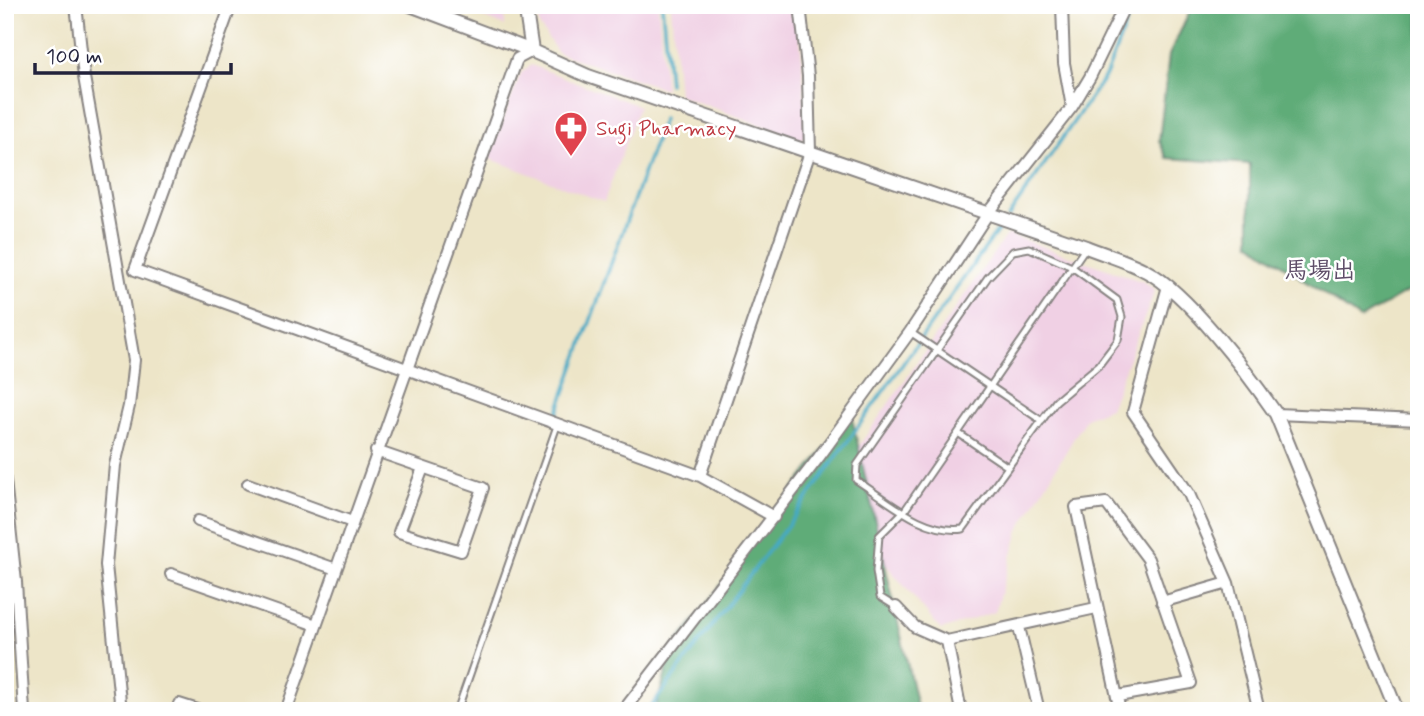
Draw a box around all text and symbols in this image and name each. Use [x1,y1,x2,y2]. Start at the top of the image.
scale bar [35,32,231,76]
text: 100 m [46,43,102,71]
pharmacy icon: Sugi Pharmacy [552,109,590,158]
place label: Sugi Pharmacy [596,115,736,145]
district label: 馬場出 [1284,256,1356,287]

